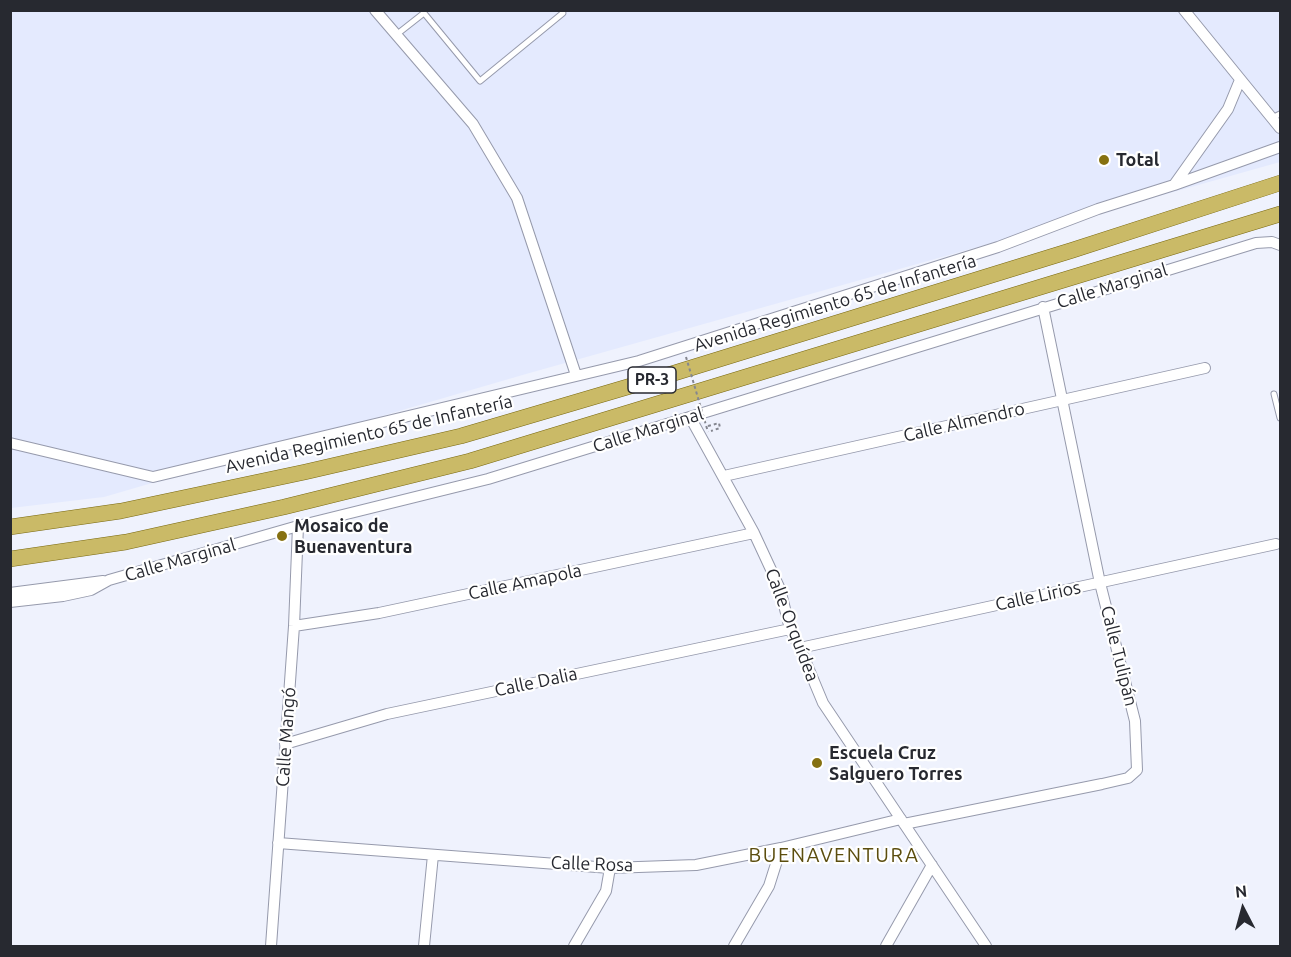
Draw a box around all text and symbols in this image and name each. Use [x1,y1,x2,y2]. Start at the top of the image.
place label: Total [1116,149,1159,171]
marker: Total [1097,153,1111,167]
street label: Avenida Regimiento 65 de Infantería [691,250,979,356]
street label: Calle Marginal [1054,259,1170,313]
road number: PR-3 [628,367,676,393]
street label: Avenida Regimiento 65 de Infantería [223,390,515,478]
street label: Calle Almendro [901,398,1027,446]
street label: Calle Marginal [590,403,706,457]
place label: Mosaico de Buenaventura [294,515,413,558]
marker: Mosaico de Buenaventura [275,529,289,543]
street label: Calle Marginal [122,534,238,586]
street label: Calle Amapola [466,559,584,605]
street label: Calle Orquídea [761,565,823,685]
street label: Calle Lirios [993,576,1083,616]
street label: Calle Tulipán [1096,604,1142,708]
street label: Calle Dalia [493,663,579,701]
street label: Calle Mangó [272,686,300,788]
place label: Escuela Cruz Salguero Torres [829,742,962,784]
marker: Escuela Cruz Salguero Torres [810,756,824,770]
district label: BUENAVENTURA [749,843,919,867]
street label: Calle Rosa [550,852,634,876]
north arrow [1213,879,1273,939]
text: N [1234,882,1248,901]

